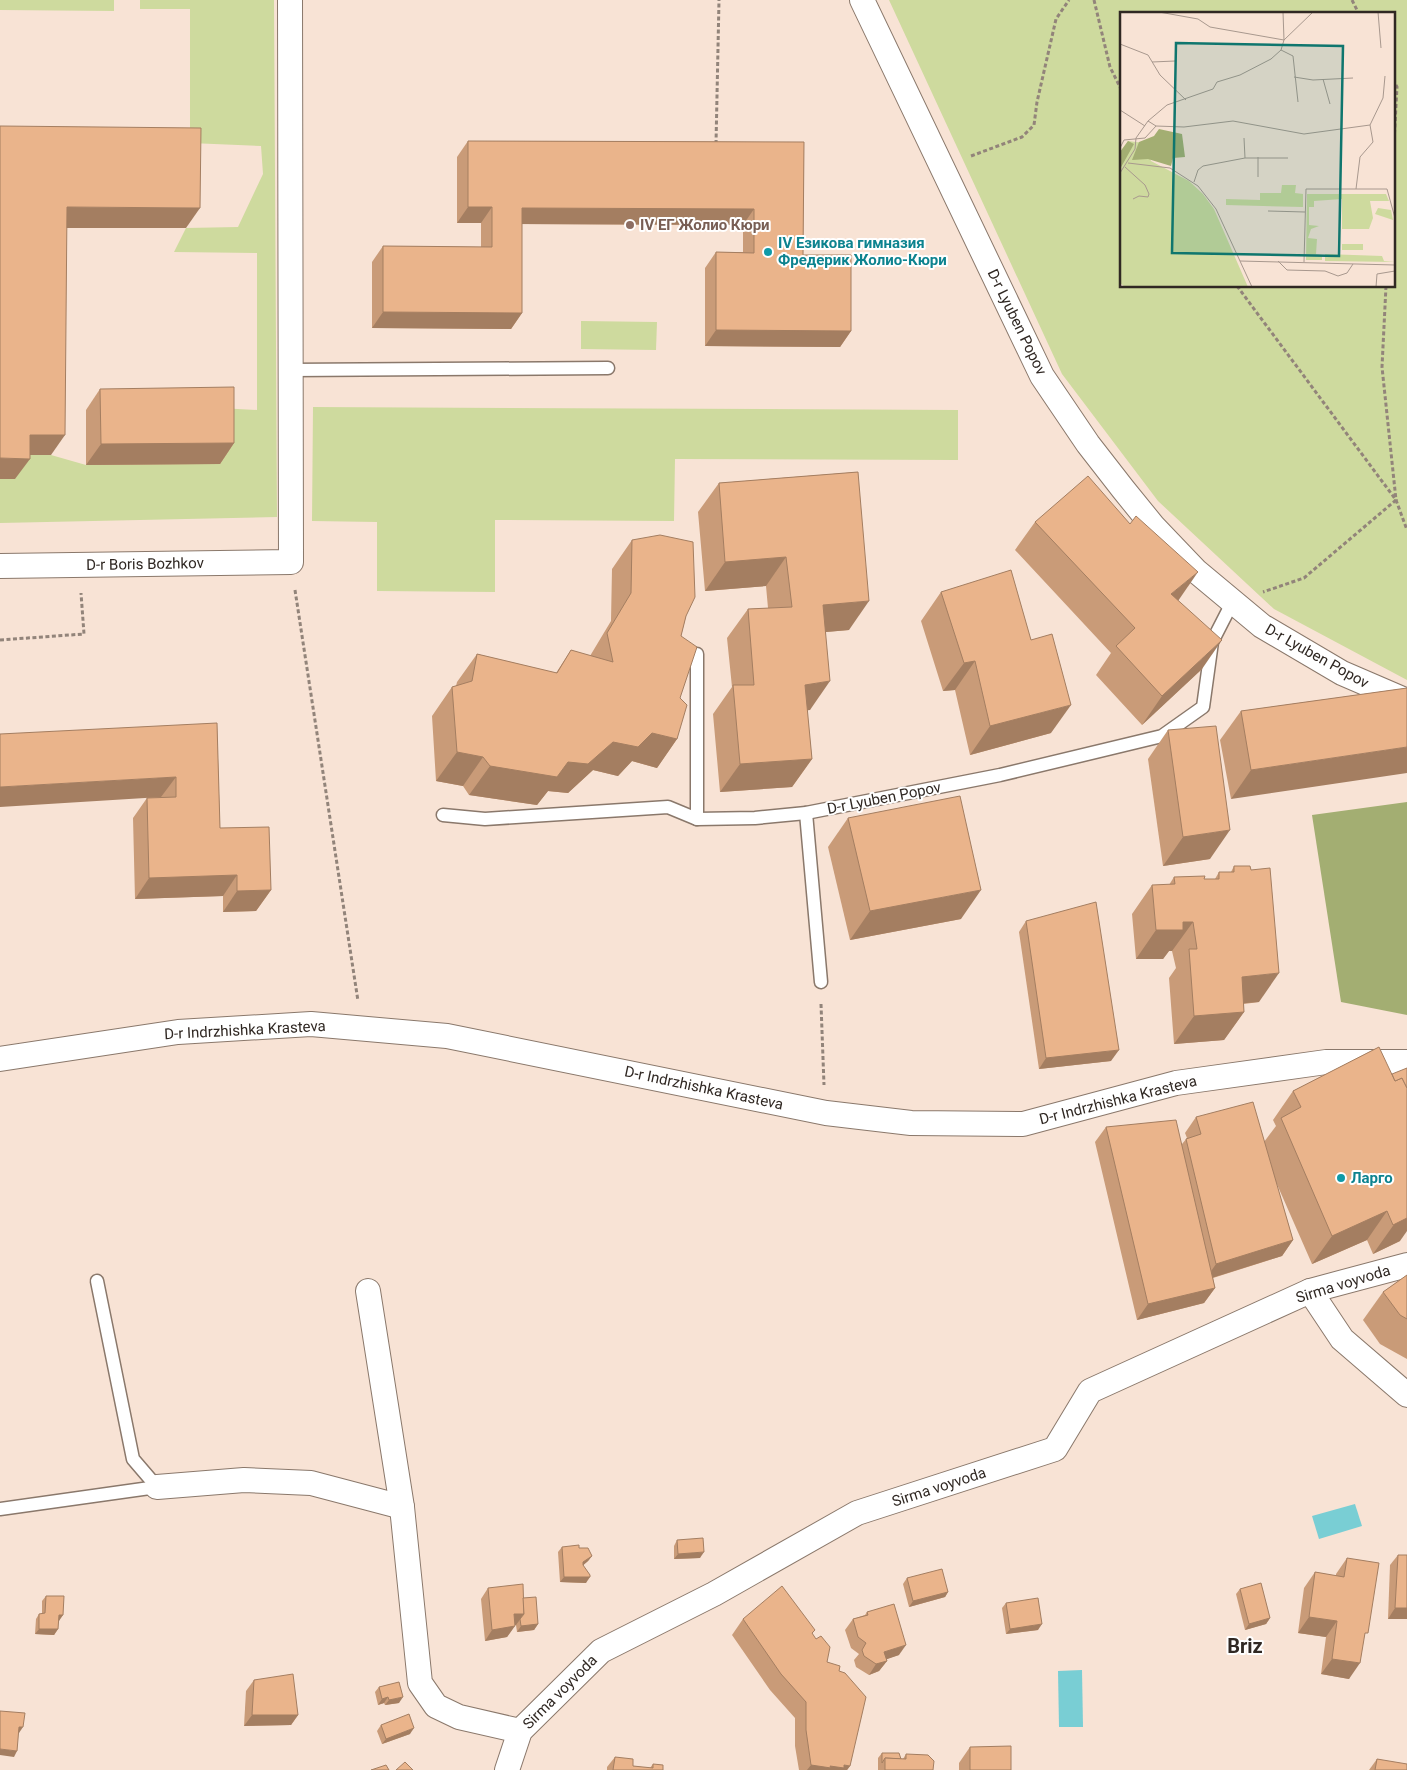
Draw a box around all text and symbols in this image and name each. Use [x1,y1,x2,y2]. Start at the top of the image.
inset map [1120,12,1394,288]
place label: IV ЕГ Жолио Кюри [640,216,770,234]
marker: IV ЕГ Жолио Кюри [624,219,636,231]
place label: IV Езикова гимназия Фредерик Жолио-Кюри [778,234,947,269]
marker: IV Езикова гимназия Фредерик Жолио-Кюри [762,246,774,258]
street label: D-r Lyuben Popov [984,266,1050,378]
street label: D-r Boris Bozhkov [86,554,204,574]
street label: D-r Lyuben Popov [1262,620,1372,692]
street label: D-r Lyuben Popov [825,778,943,818]
street label: D-r Indrzhishka Krasteva [164,1017,326,1043]
street label: D-r Indrzhishka Krasteva [623,1062,785,1114]
street label: D-r Indrzhishka Krasteva [1037,1072,1199,1128]
place label: Ларго [1351,1169,1393,1187]
marker: Ларго [1335,1172,1347,1184]
street label: Sirma voyvoda [1294,1261,1392,1307]
street label: Sirma voyvoda [890,1463,988,1511]
district label: Briz [1227,1634,1263,1658]
street label: Sirma voyvoda [519,1651,601,1733]

